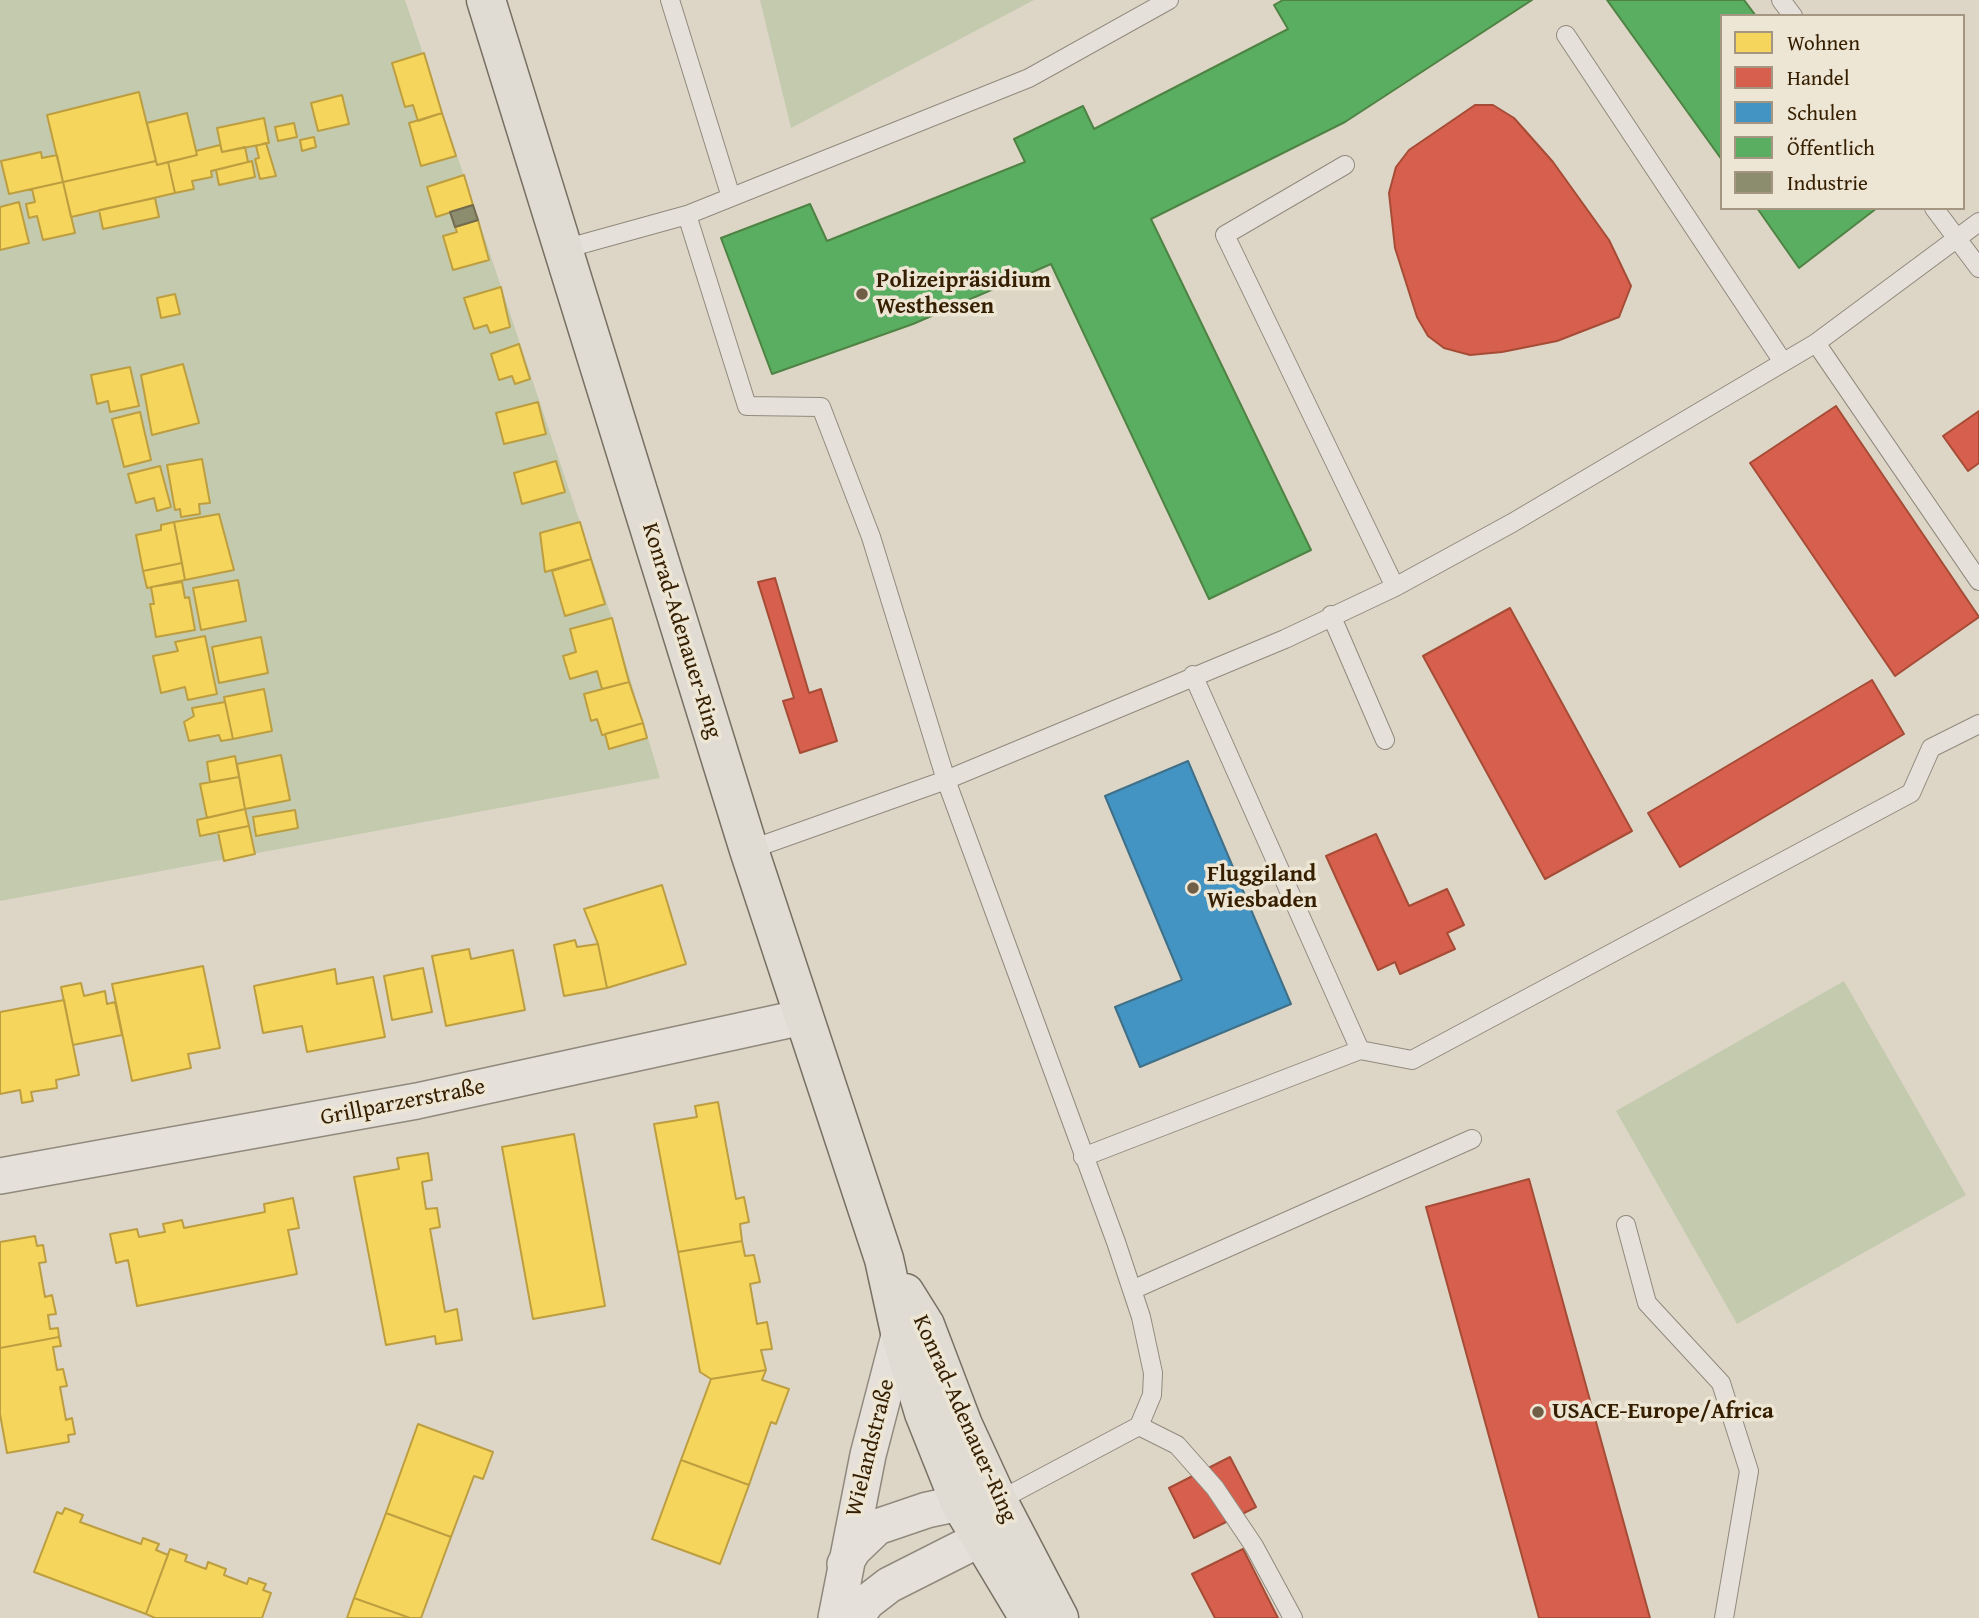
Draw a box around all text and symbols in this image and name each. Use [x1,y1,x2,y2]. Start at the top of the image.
legend [1720,14,1965,210]
text: Wohnen [1787,27,1860,58]
text: Handel [1787,62,1850,93]
text: Schulen [1787,97,1857,128]
text: Öffentlich [1787,132,1875,163]
text: Industrie [1787,167,1868,198]
place label: Polizeipräsidium Westhessen [876,267,1051,321]
marker: Polizeipräsidium Westhessen [854,286,870,302]
street label: Konrad-Adenauer-Ring [635,520,727,742]
place label: Fluggiland Wiesbaden [1207,861,1317,915]
marker: Fluggiland Wiesbaden [1185,880,1201,896]
street label: Grillparzerstraße [318,1074,488,1132]
street label: Konrad-Adenauer-Ring [906,1311,1022,1527]
street label: Wielandstraße [841,1376,901,1520]
place label: USACE-Europe/Africa [1552,1398,1774,1426]
marker: USACE-Europe/Africa [1530,1404,1546,1420]

